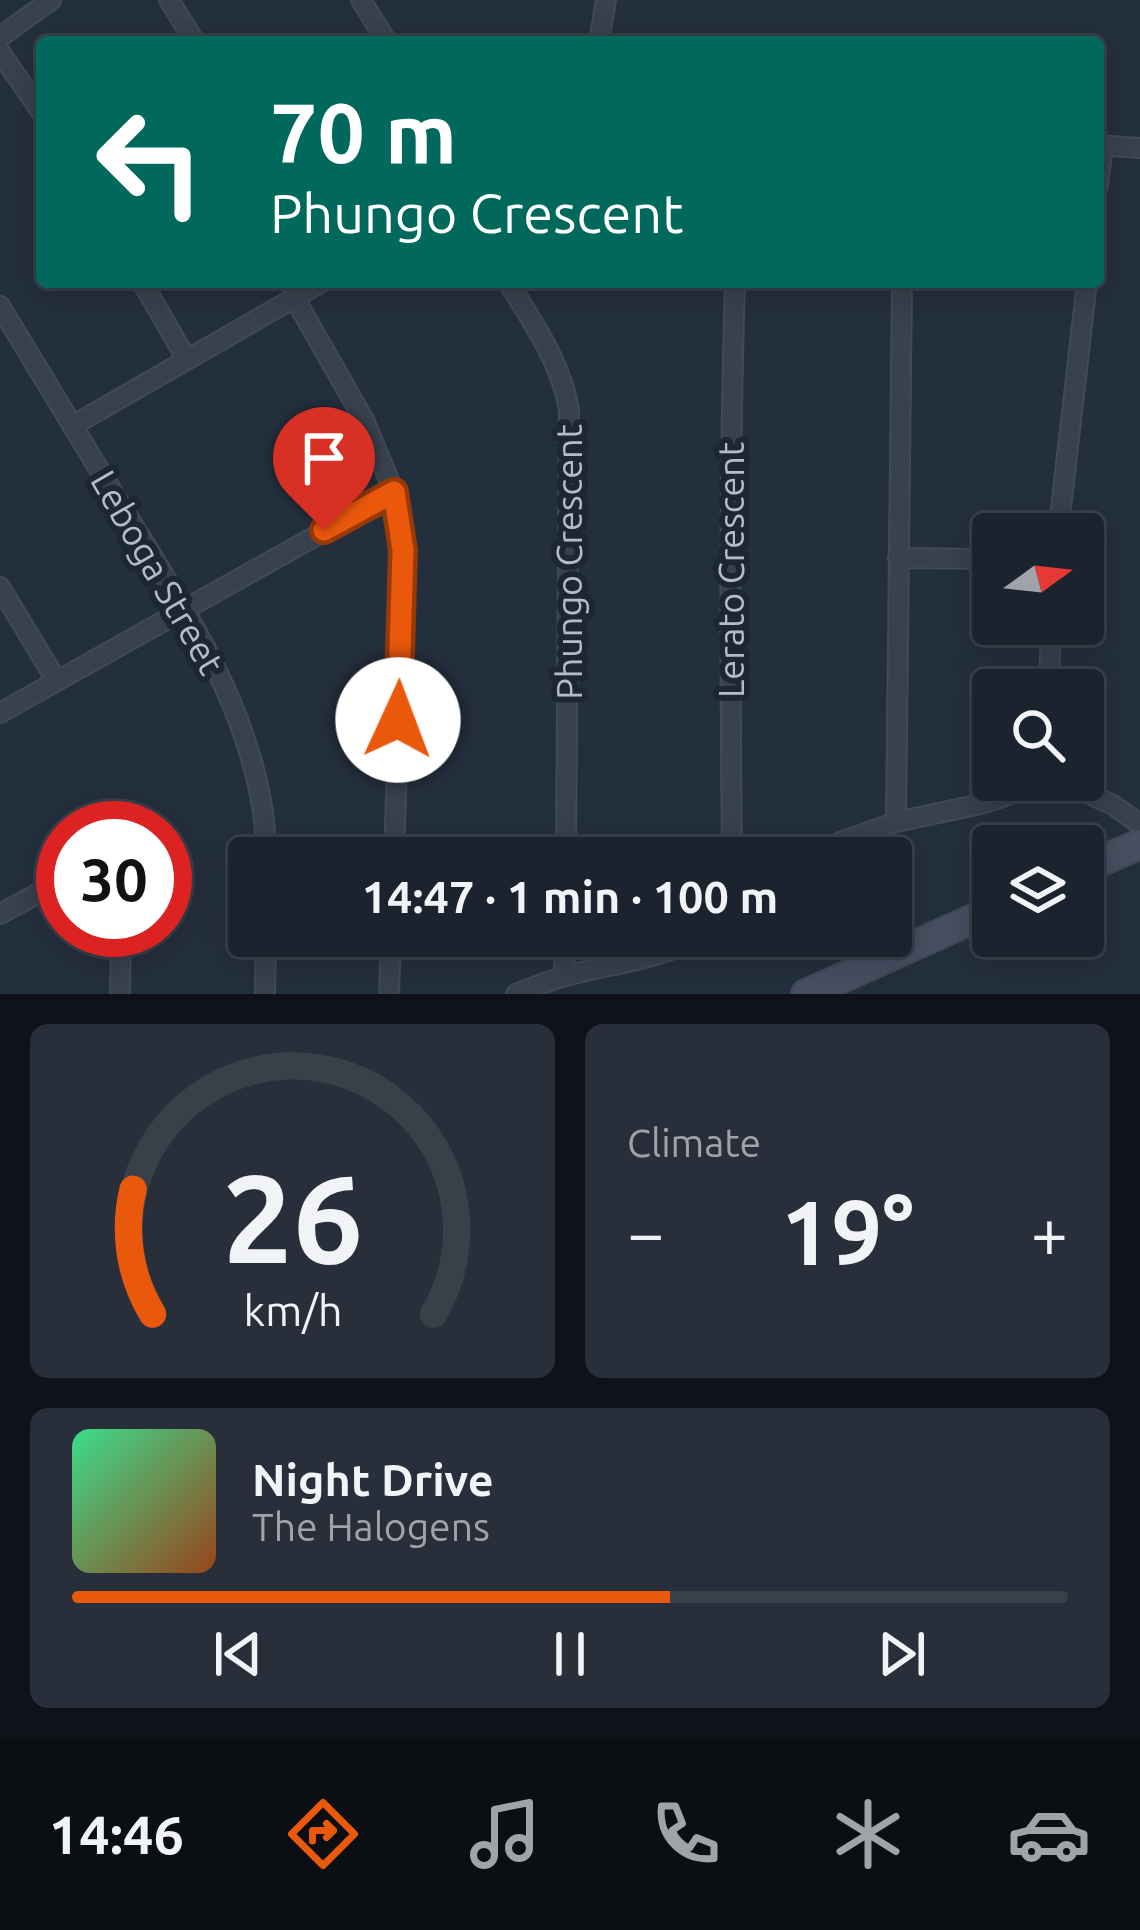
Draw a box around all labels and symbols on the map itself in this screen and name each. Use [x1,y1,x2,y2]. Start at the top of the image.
pin [273,407,375,530]
street label: Phungo Crescent [548,424,589,700]
street label: Lerato Crescent [710,442,751,698]
street label: Leboga Street [83,463,233,681]
north arrow [972,513,1104,645]
position arrow [335,657,461,783]
speed limit sign: 30 [36,801,192,957]

